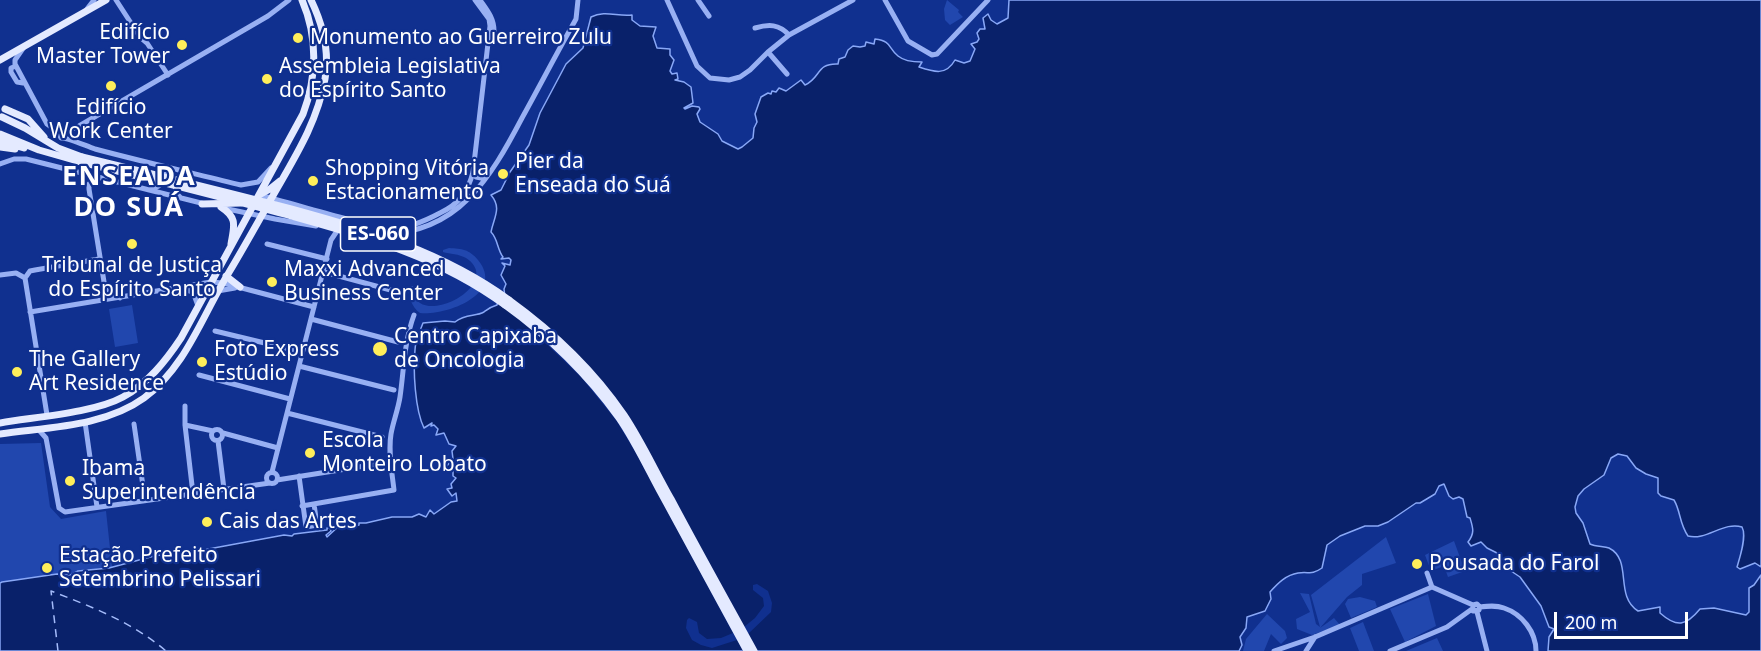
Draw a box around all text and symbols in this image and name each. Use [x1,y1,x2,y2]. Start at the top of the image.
place label: Edifício Master Tower [36,20,170,70]
place label: Monumento ao Guerreiro Zulu [310,25,612,51]
marker: Monumento ao Guerreiro Zulu [291,31,305,45]
marker: Edifício Master Tower [175,38,189,52]
place label: Assembleia Legislativa do Espírito Santo [279,54,501,104]
marker: Assembleia Legislativa do Espírito Santo [260,72,274,86]
marker: Edifício Work Center [104,79,118,93]
place label: Edifício Work Center [49,95,173,145]
place label: Pier da Enseada do Suá [515,149,671,199]
place label: Shopping Vitória Estacionamento [325,156,489,206]
district label: ENSEADA DO SUÁ [62,161,196,224]
marker: Pier da Enseada do Suá [496,167,510,181]
marker: Shopping Vitória Estacionamento [306,174,320,188]
road number: ES-060 [340,217,416,251]
marker: Tribunal de Justiça do Espírito Santo [125,237,139,251]
place label: Tribunal de Justiça do Espírito Santo [42,253,222,303]
place label: Maxxi Advanced Business Center [284,257,445,307]
marker: Maxxi Advanced Business Center [265,275,279,289]
place label: Centro Capixaba de Oncologia [394,324,557,374]
place label: Foto Express Estúdio [214,337,339,387]
marker: Centro Capixaba de Oncologia [371,340,389,358]
place label: The Gallery Art Residence [29,347,164,397]
marker: Foto Express Estúdio [195,355,209,369]
marker: The Gallery Art Residence [10,365,24,379]
place label: Escola Monteiro Lobato [322,428,487,478]
marker: Escola Monteiro Lobato [303,446,317,460]
place label: Ibama Superintendência [82,456,256,506]
marker: Ibama Superintendência [63,474,77,488]
place label: Cais das Artes [219,509,357,535]
marker: Cais das Artes [200,515,214,529]
place label: Estação Prefeito Setembrino Pelissari [59,543,261,593]
place label: Pousada do Farol [1429,551,1600,577]
marker: Pousada do Farol [1410,557,1424,571]
marker: Estação Prefeito Setembrino Pelissari [40,561,54,575]
scale bar [1557,600,1690,638]
text: 200 m [1565,610,1617,634]

